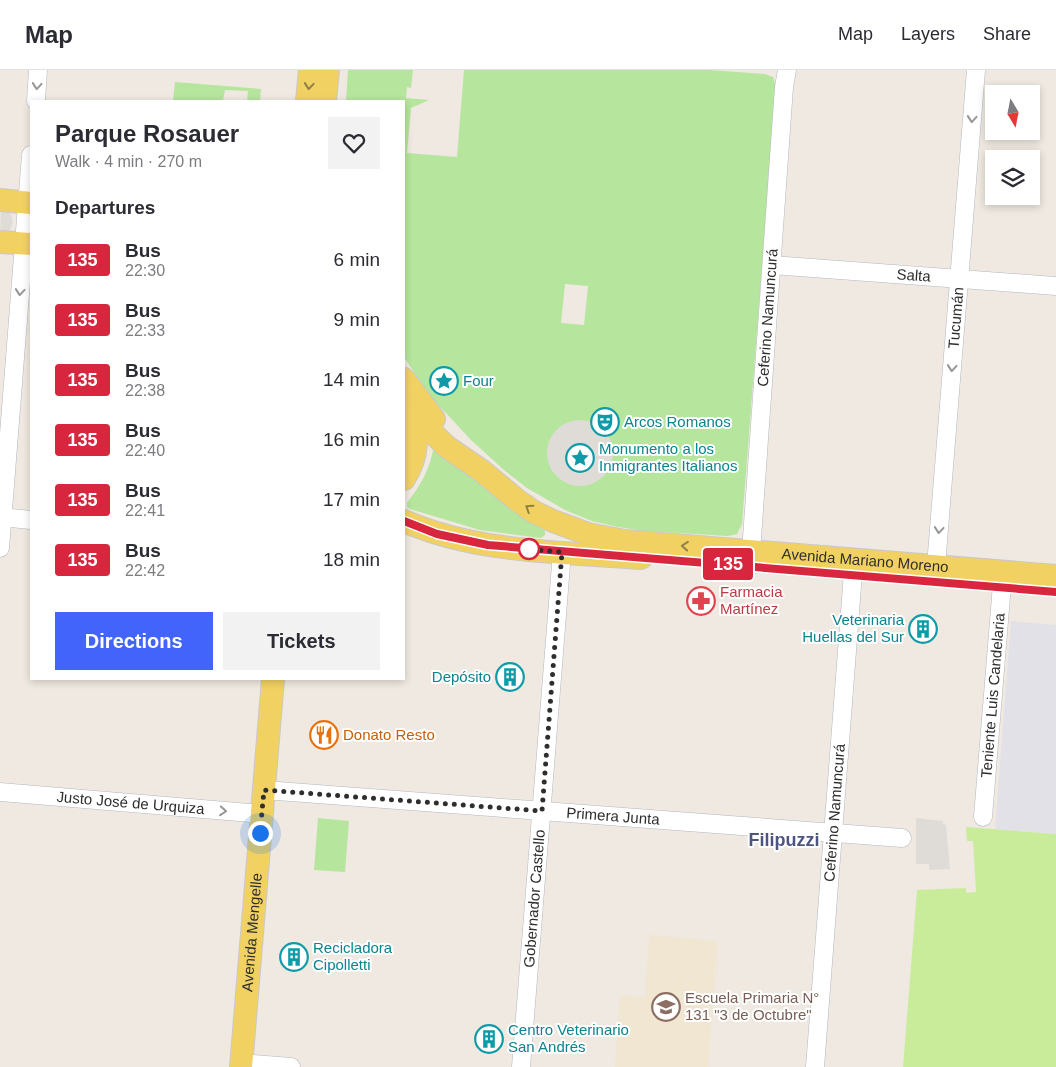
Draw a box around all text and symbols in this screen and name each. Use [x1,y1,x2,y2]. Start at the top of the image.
text: Map [25,21,73,48]
text: Map [838,24,873,44]
text: Layers [901,24,955,44]
text: Share [983,24,1031,44]
one-way arrow [32,82,43,90]
one-way arrow [303,82,314,90]
north arrow [985,85,1040,140]
map controls [985,85,1040,205]
one-way arrow [967,115,978,123]
button: heart [328,117,380,169]
text: Parque Rosauer [55,120,239,147]
button: layers [985,150,1040,205]
text: Walk · 4 min · 270 m [55,153,202,170]
text: Departures [55,197,155,218]
text: Bus [125,240,161,261]
street label: Ceferino Namuncurá [754,247,781,387]
text: 6 min [334,249,380,270]
text: 135 [67,250,98,270]
text: 22:30 [125,262,165,279]
street label: Salta [896,265,932,285]
street label: Tucumán [945,286,966,349]
one-way arrow [15,289,26,297]
text: Bus [125,300,161,321]
text: 9 min [334,309,380,330]
text: 135 [67,310,98,330]
text: 22:33 [125,322,165,339]
text: Bus [125,360,161,381]
one-way arrow [947,364,958,372]
place icon: Four [429,366,459,396]
text: 14 min [323,369,380,390]
text: 135 [67,370,98,390]
place label: Four [463,372,494,389]
text: 22:38 [125,382,165,399]
theatre icon: Arcos Romanos [590,407,620,437]
place label: Arcos Romanos [624,413,731,430]
text: Bus [125,420,161,441]
text: 16 min [323,429,380,450]
text: 135 [67,430,98,450]
place label: Monumento a los Inmigrantes Italianos [599,440,737,474]
text: 22:40 [125,442,165,459]
place icon: Monumento a los Inmigrantes Italianos [565,443,595,473]
text: Bus [125,480,161,501]
text: 17 min [323,489,380,510]
text: 135 [67,490,98,510]
text: 22:41 [125,502,165,519]
one-way arrow [526,505,535,514]
one-way arrow [934,526,945,534]
unlabelled marker [518,538,540,560]
text: Bus [125,540,161,561]
one-way arrow [681,541,689,552]
street label: Avenida Mariano Moreno [781,545,949,575]
line badge: 135 [699,548,757,580]
text: 18 min [323,549,380,570]
text: 135 [67,550,98,570]
text: 135 [713,554,743,574]
text: 22:42 [125,562,165,579]
place label: Farmacia Martínez [720,583,783,617]
pharmacy icon: Farmacia Martínez [686,586,716,616]
place label: Veterinaria Huellas del Sur [802,611,905,645]
button: Directions [55,612,213,670]
button: Tickets [223,612,380,670]
street label: Teniente Luis Candelaria [977,612,1008,778]
building icon: Veterinaria Huellas del Sur [908,614,938,644]
building icon: Depósito [495,662,525,692]
place label: Depósito [432,668,491,685]
restaurant icon: Donato Resto [309,720,339,750]
place label: Donato Resto [343,726,435,743]
street label: Ceferino Namuncurá [820,742,848,882]
street label: Justo José de Urquiza [56,788,206,817]
street label: Primera Junta [566,804,661,828]
one-way arrow [219,805,227,816]
your location [248,821,273,846]
street label: Gobernador Castello [520,829,548,968]
district label: Filipuzzi [749,830,820,850]
street label: Avenida Mengelle [238,872,265,992]
place label: Recicladora Cipolletti [313,939,393,973]
building icon: Recicladora Cipolletti [279,942,309,972]
place label: Escuela Primaria N° 131 "3 de Octubre" [685,989,819,1023]
school or university icon: Escuela Primaria N° 131 "3 de Octubre" [651,992,681,1022]
place label: Centro Veterinario San Andrés [508,1021,629,1055]
building icon: Centro Veterinario San Andrés [474,1024,504,1054]

